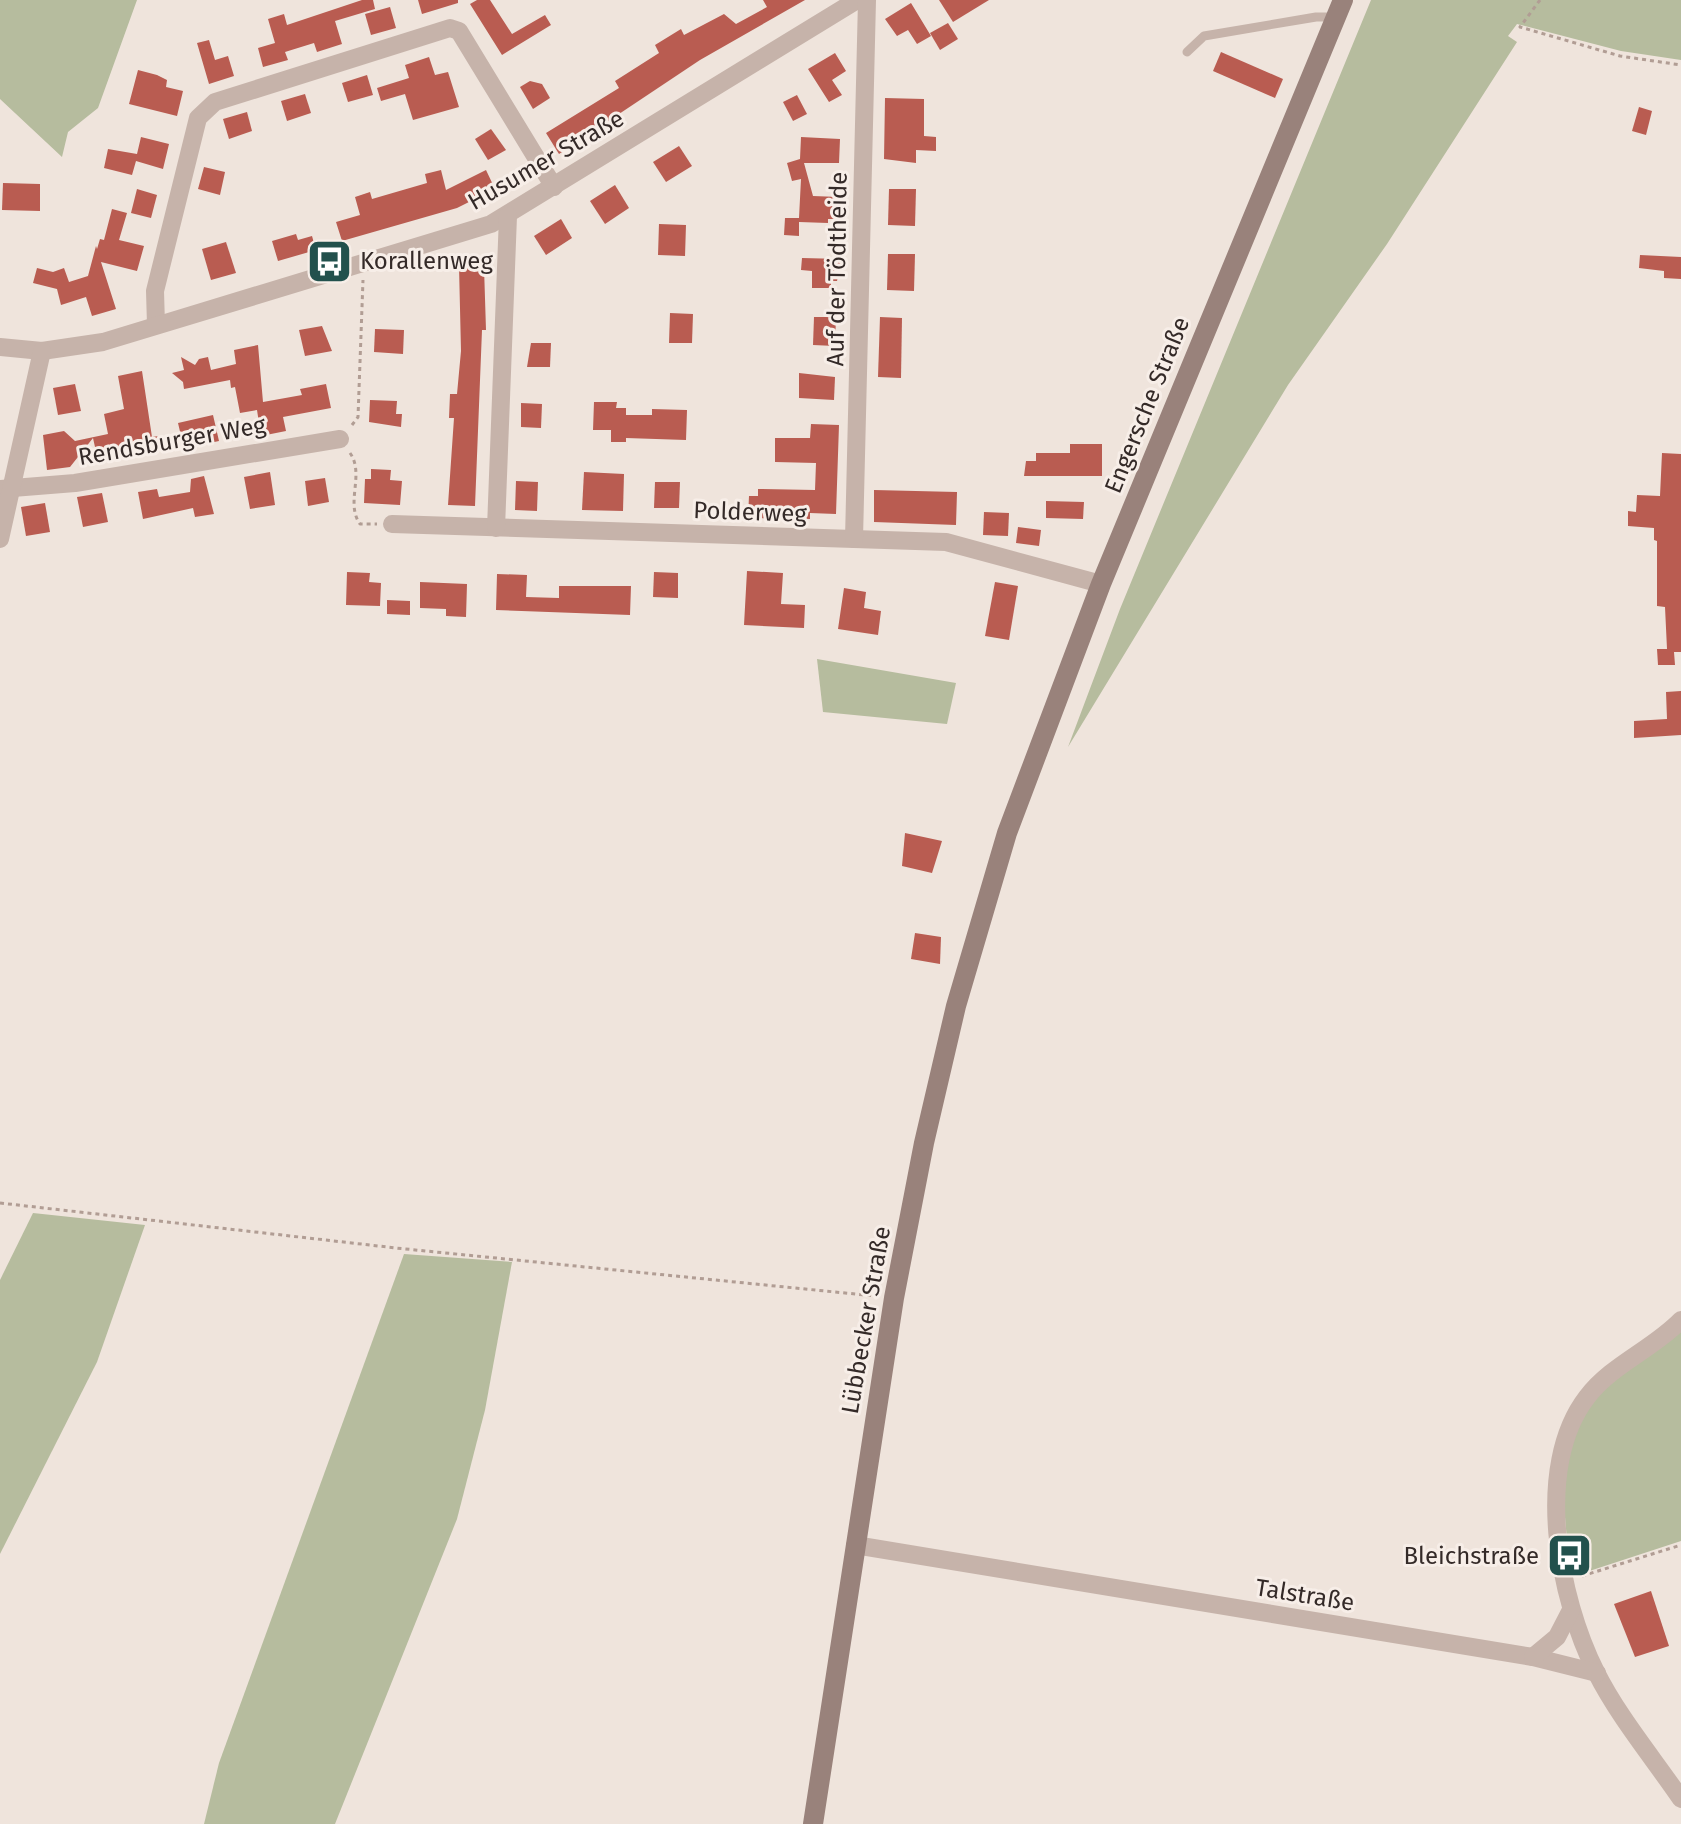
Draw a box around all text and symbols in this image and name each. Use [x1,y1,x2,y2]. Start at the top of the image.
street label: Husumer Straße [463,104,629,216]
street label: Auf der Tödtheide [821,171,853,367]
bus stop icon: Korallenweg [305,237,353,285]
place label: Korallenweg [360,247,493,275]
street label: Engersche Straße [1099,313,1195,497]
street label: Rendsburger Weg [76,411,268,471]
street label: Polderweg [693,496,808,528]
street label: Lübbecker Straße [836,1224,896,1416]
bus stop icon: Bleichstraße [1546,1532,1594,1580]
place label: Bleichstraße [1403,1542,1539,1570]
street label: Talstraße [1254,1573,1356,1617]

